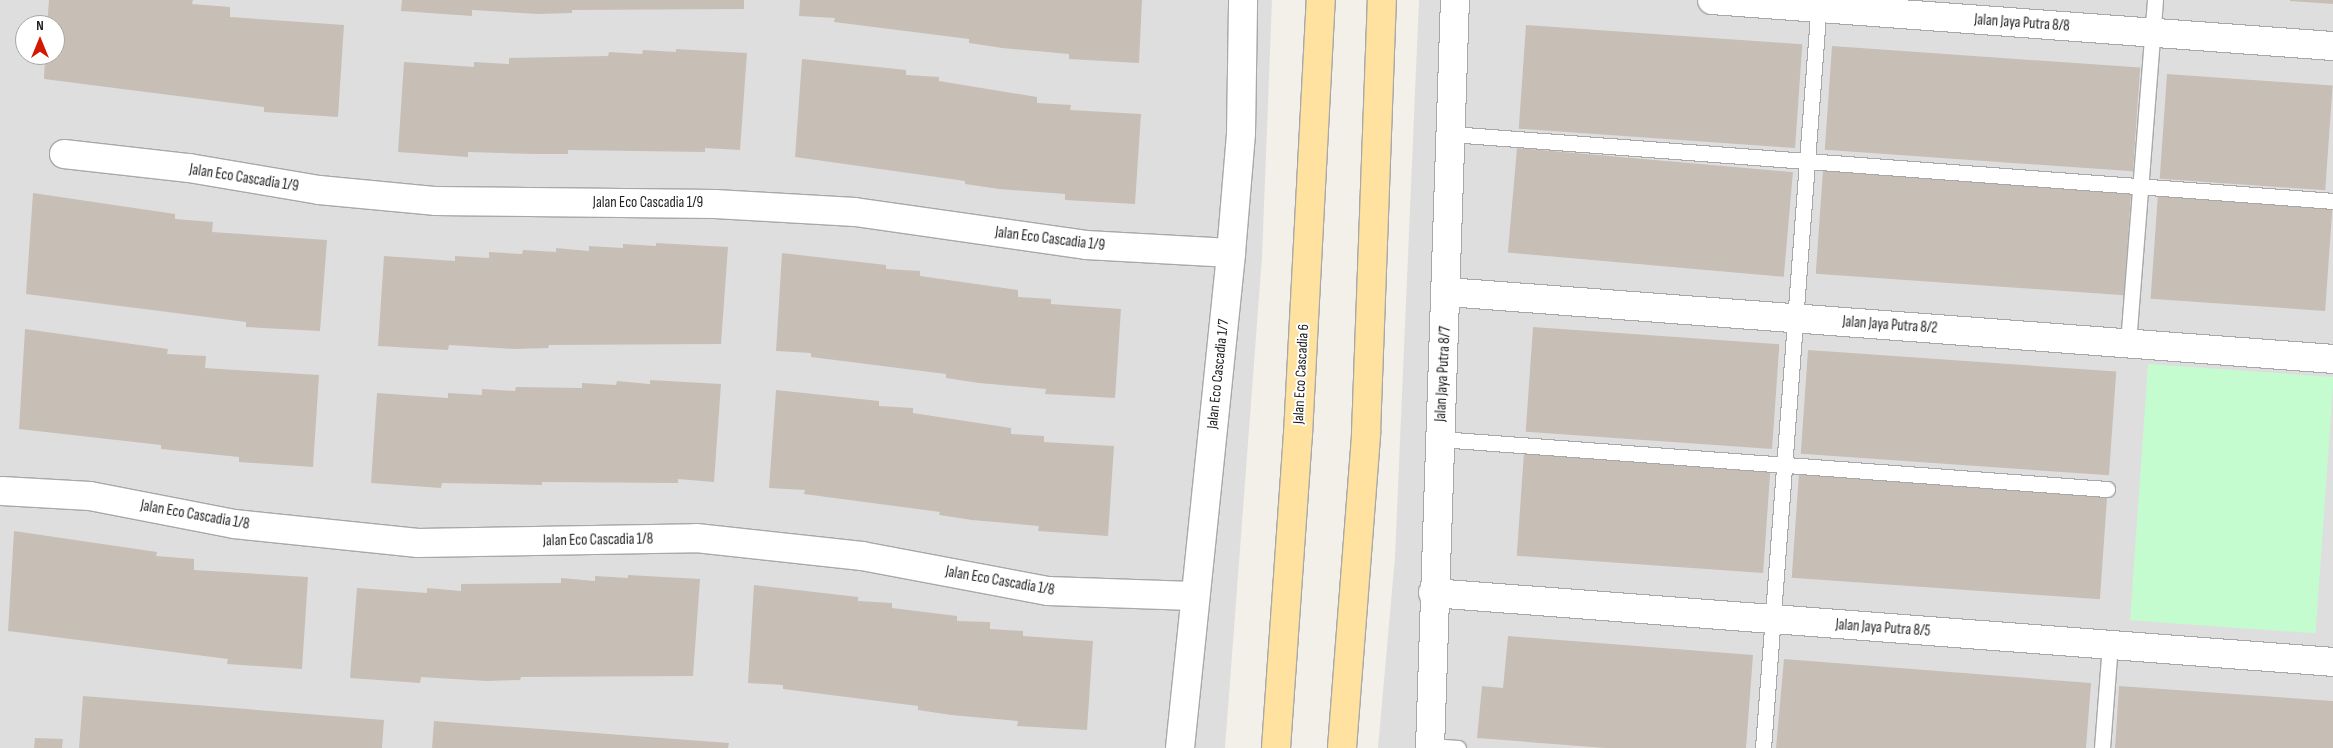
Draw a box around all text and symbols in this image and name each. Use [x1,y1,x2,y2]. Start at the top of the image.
street label: Jalan Jaya Putra 8/8 [1974,11,2070,35]
north arrow [15,15,65,65]
text: N [36,17,44,34]
street label: Jalan Eco Cascadia 1/9 [188,160,300,196]
street label: Jalan Eco Cascadia 1/9 [593,194,703,212]
street label: Jalan Eco Cascadia 1/9 [994,223,1106,255]
street label: Jalan Jaya Putra 8/2 [1842,313,1938,337]
street label: Jalan Eco Cascadia 1/7 [1203,318,1233,430]
street label: Jalan Eco Cascadia 6 [1289,323,1313,425]
street label: Jalan Jaya Putra 8/7 [1432,326,1454,422]
street label: Jalan Eco Cascadia 1/8 [139,497,251,533]
street label: Jalan Eco Cascadia 1/8 [543,530,653,550]
street label: Jalan Eco Cascadia 1/8 [944,563,1056,599]
street label: Jalan Jaya Putra 8/5 [1835,616,1931,640]

